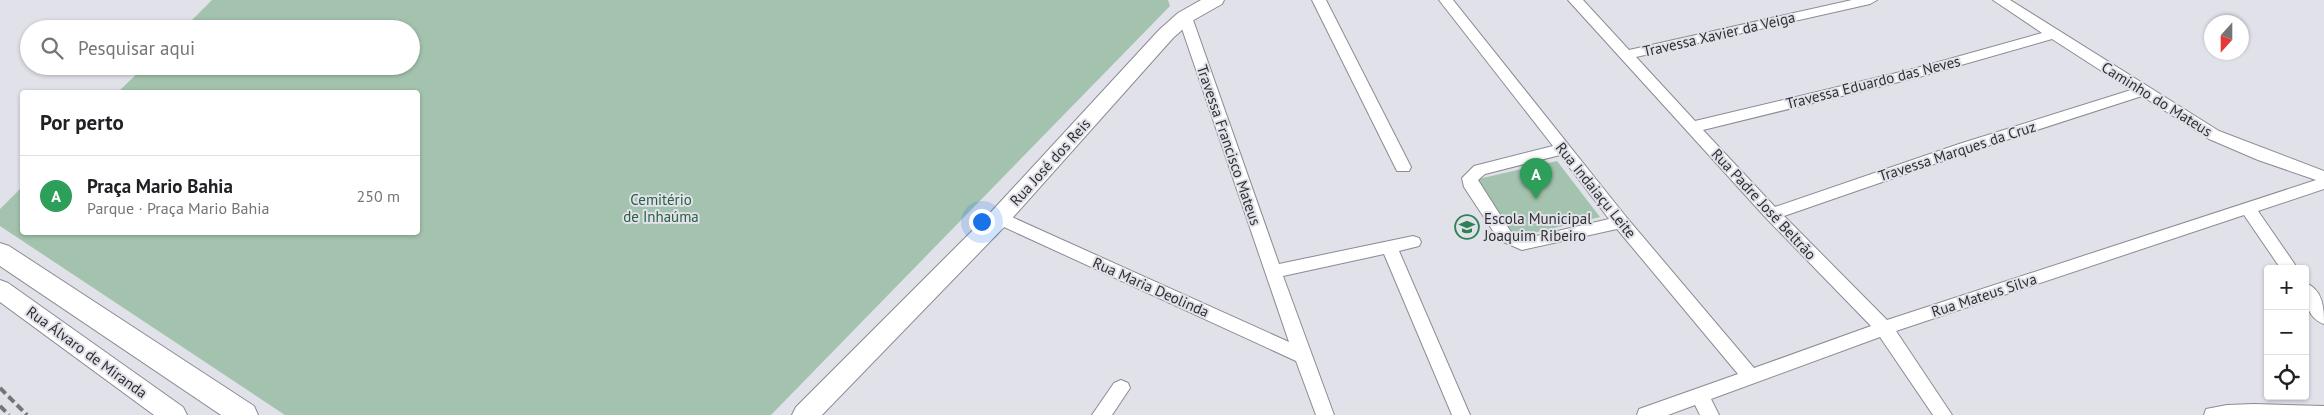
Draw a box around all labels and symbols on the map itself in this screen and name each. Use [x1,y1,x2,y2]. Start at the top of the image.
street label: Travessa Xavier da Veiga [1641,7,1797,61]
north arrow [2204,15,2249,60]
street label: Travessa Eduardo das Neves [1784,51,1962,113]
street label: Caminho do Mateus [2098,57,2216,141]
street label: Travessa Francisco Mateus [1193,62,1265,228]
street label: Rua José dos Reis [1006,114,1094,210]
street label: Travessa Marques da Cruz [1876,117,2038,185]
street label: Rua Indaiaçu Leite [1552,138,1640,242]
street label: Rua Padre José Beltrão [1708,144,1820,264]
pin: A [1520,158,1552,199]
park label: Cemitério de Inhaúma [623,190,699,226]
your location [969,209,995,235]
place label: Escola Municipal Joaquim Ribeiro [1483,209,1592,245]
school or university icon: Escola Municipal Joaquim Ribeiro [1454,214,1480,240]
street label: Rua Maria Deolinda [1090,253,1212,321]
street label: Rua Mateus Silva [1929,269,2039,321]
street label: Rua Álvaro de Miranda [23,302,151,402]

